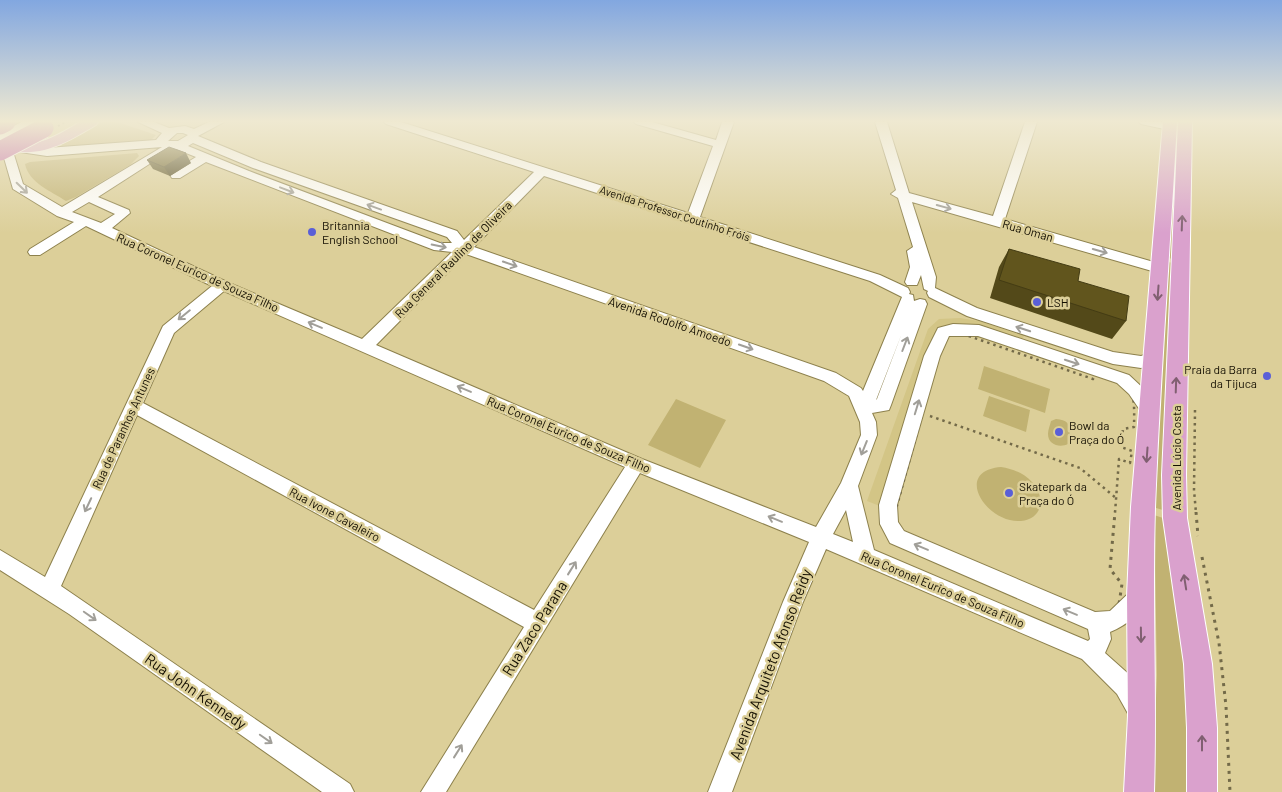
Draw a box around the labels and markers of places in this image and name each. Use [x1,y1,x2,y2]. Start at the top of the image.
place label: Britannia English School [322,218,398,246]
marker: Britannia English School [306,226,318,238]
place label: LSH [1047,295,1069,309]
marker: LSH [1031,296,1043,308]
place label: Praia da Barra da Tijuca [1184,362,1257,390]
marker: Praia da Barra da Tijuca [1261,370,1273,382]
place label: Bowl da Praça do Ó [1069,418,1124,446]
marker: Bowl da Praça do Ó [1053,426,1065,438]
place label: Skatepark da Praça do Ó [1019,479,1087,507]
marker: Skatepark da Praça do Ó [1003,487,1015,499]

